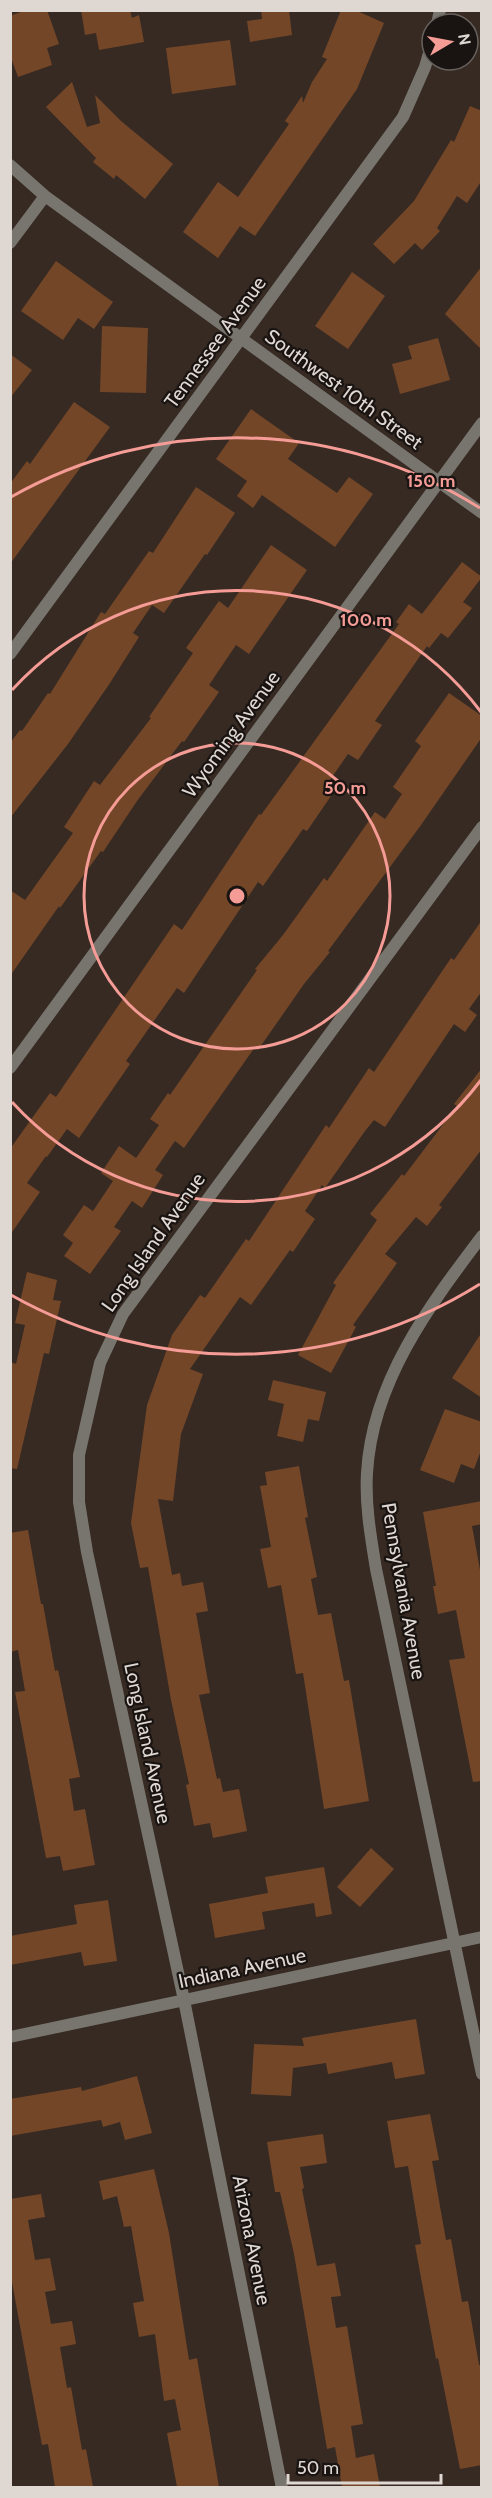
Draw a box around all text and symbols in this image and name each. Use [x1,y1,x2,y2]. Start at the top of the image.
north arrow [420,12,480,72]
text: N [454,32,475,47]
street label: Tennessee Avenue [159,271,271,413]
street label: Southwest 10th Street [261,324,428,454]
text: 150 m [407,470,455,492]
text: 100 m [340,609,392,631]
street label: Wyoming Avenue [177,666,285,802]
text: 50 m [324,777,366,799]
centre of rings [227,886,247,906]
street label: Long Island Avenue [96,1168,210,1316]
street label: Pennsylvania Avenue [377,1501,431,1681]
street label: Long Island Avenue [119,1660,177,1826]
street label: Indiana Avenue [176,1943,308,1993]
street label: Arizona Avenue [228,2173,276,2307]
scale bar [288,2447,441,2485]
text: 50 m [297,2457,339,2479]

